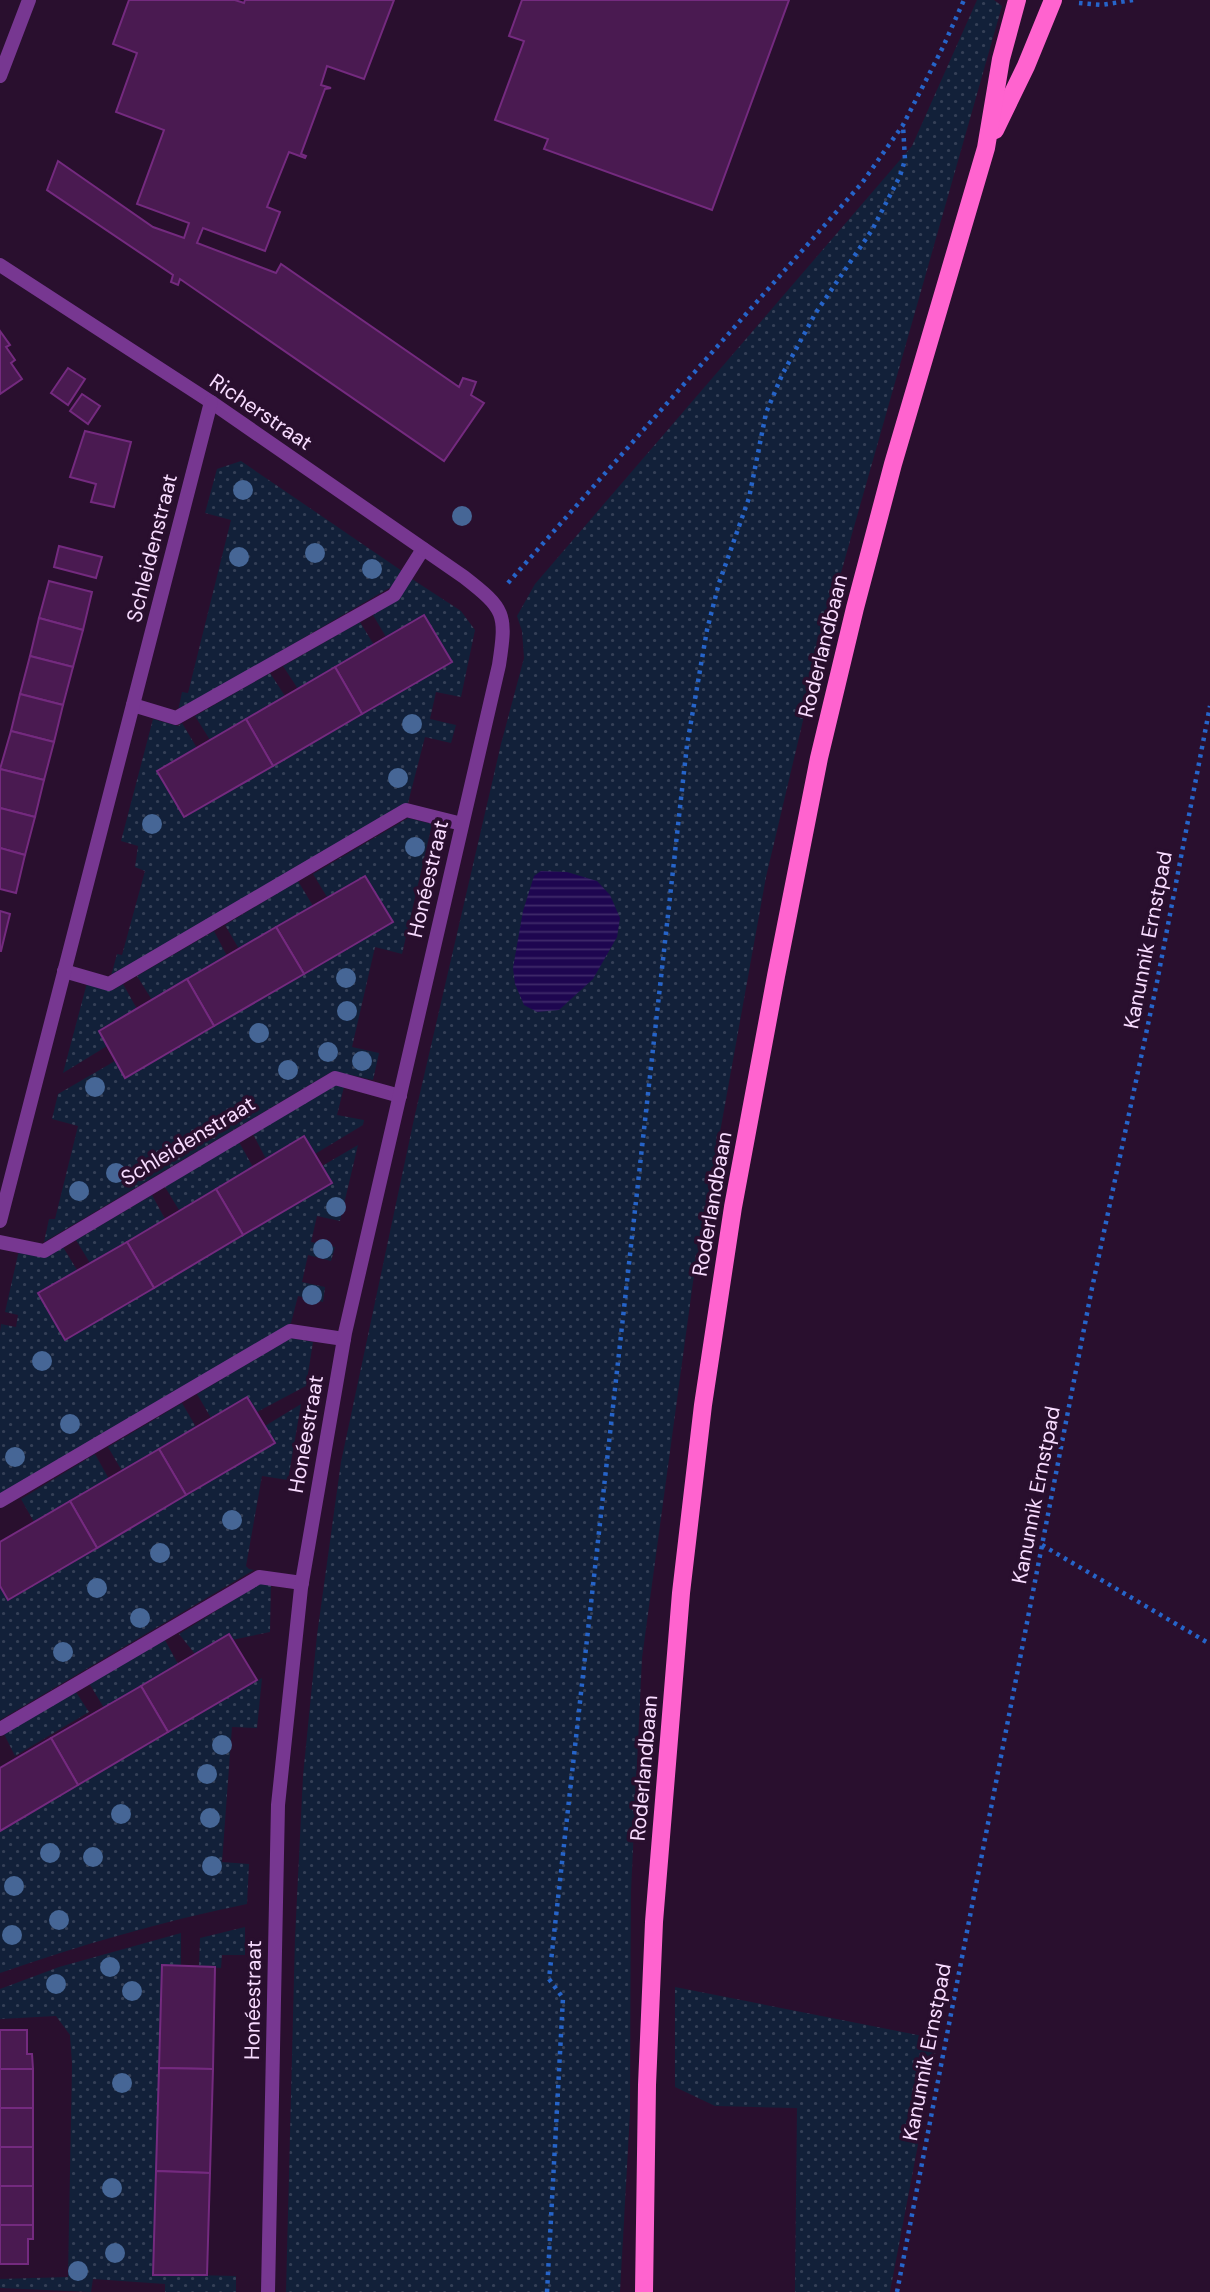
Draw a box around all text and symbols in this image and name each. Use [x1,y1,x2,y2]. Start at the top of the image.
street label: Richerstraat [204,367,318,457]
street label: Schleidenstraat [120,471,184,625]
street label: Roderlandbaan [792,572,854,720]
street label: Honéestraat [401,818,455,940]
street label: Kanunnik Ernstpad [1117,849,1179,1031]
street label: Schleidenstraat [116,1090,260,1192]
street label: Roderlandbaan [685,1129,739,1279]
street label: Honéestraat [282,1373,330,1495]
street label: Kanunnik Ernstpad [1005,1404,1067,1586]
street label: Roderlandbaan [624,1694,664,1842]
street label: Honéestraat [238,1940,268,2060]
street label: Kanunnik Ernstpad [896,1961,958,2143]

